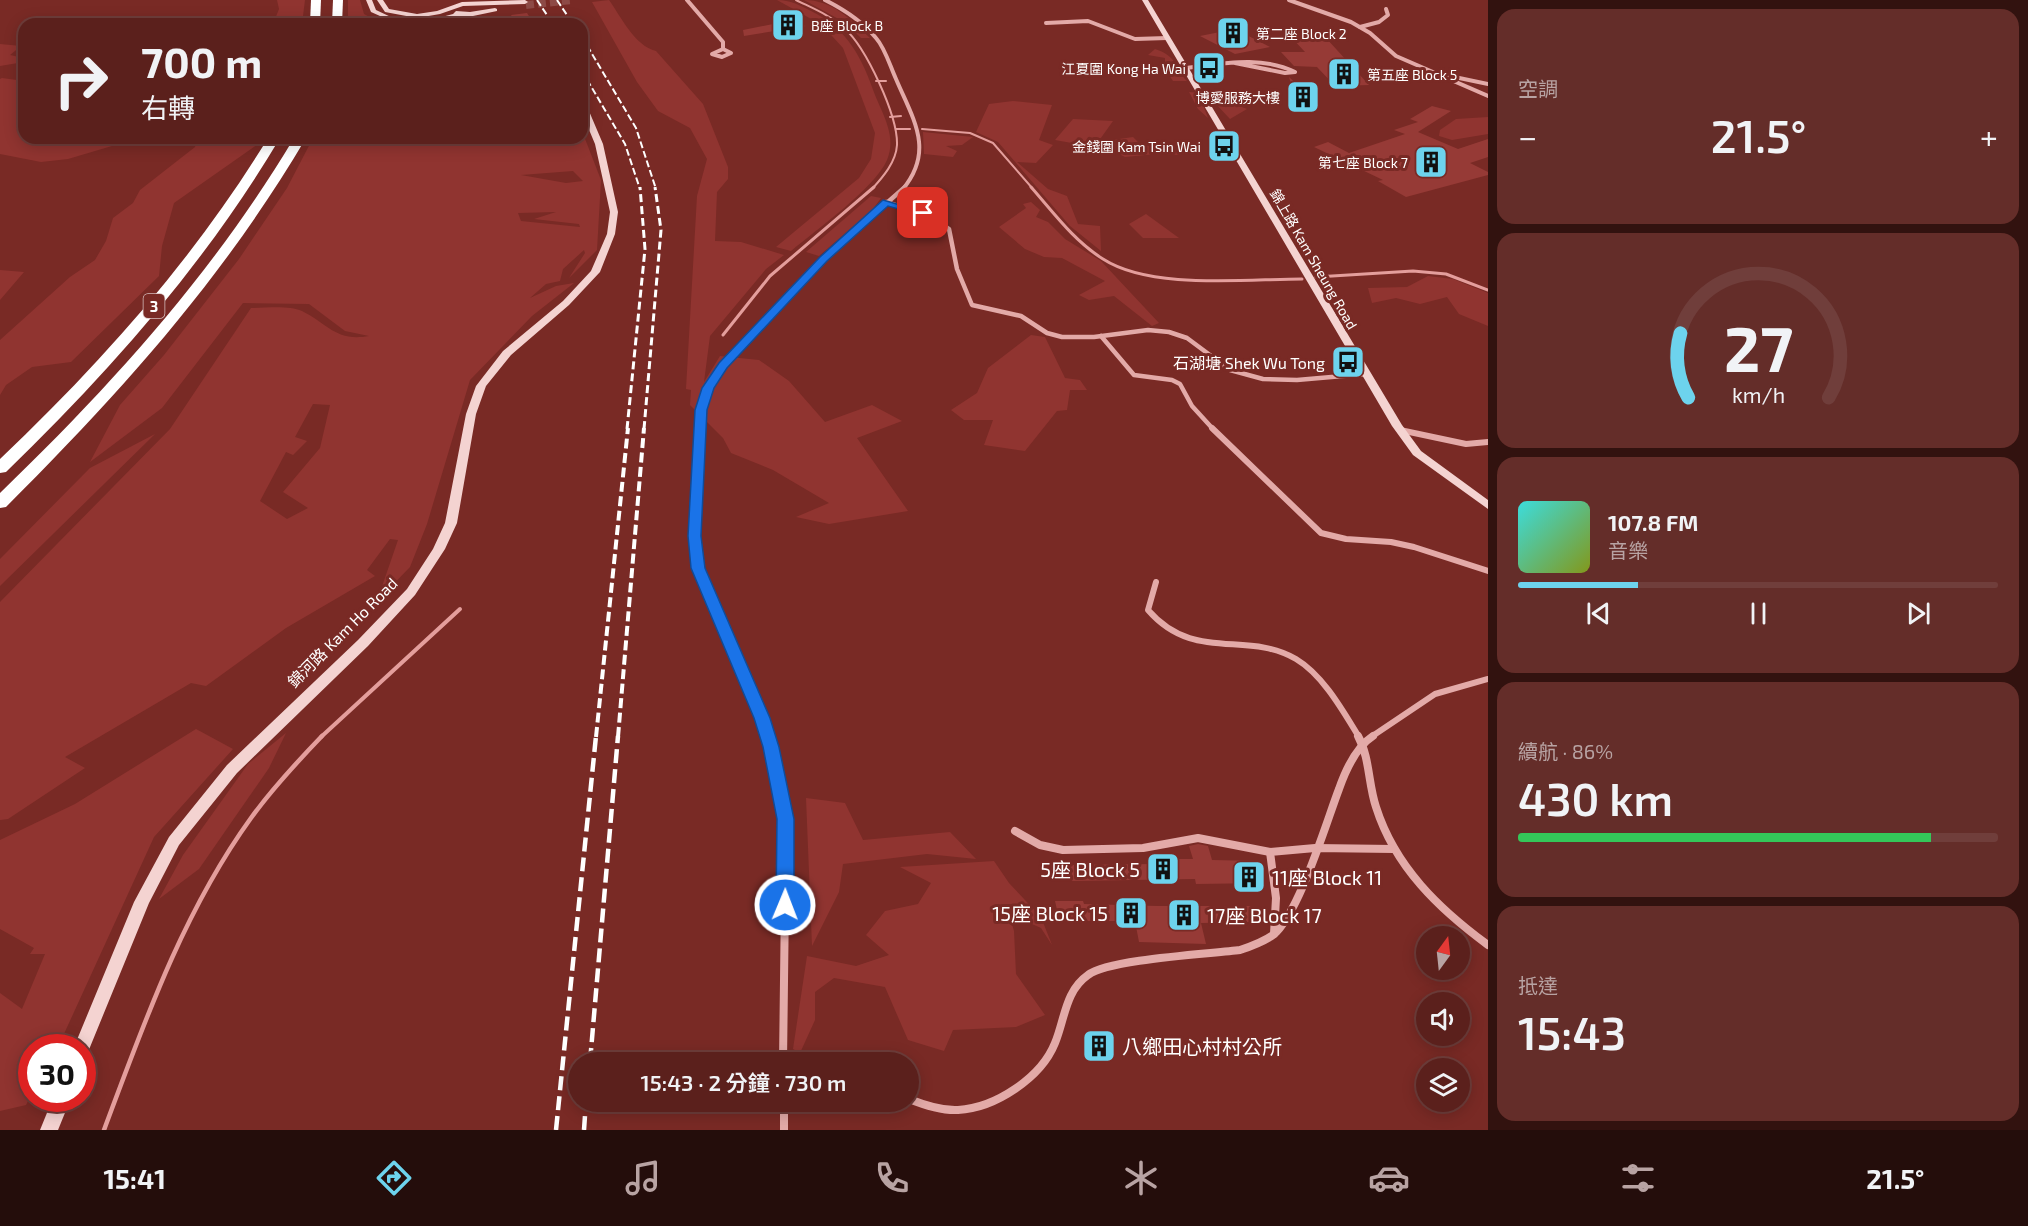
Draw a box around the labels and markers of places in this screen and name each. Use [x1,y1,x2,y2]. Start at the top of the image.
building icon: B座 Block B [770,7,806,43]
building icon: 第二座 Block 2 [1215,15,1251,51]
place label: B座 Block B [811,17,883,34]
place label: 第二座 Block 2 [1256,25,1347,42]
bus stop icon: 江夏圍 Kong Ha Wai [1191,50,1227,86]
building icon: 第五座 Block 5 [1326,56,1362,92]
place label: 江夏圍 Kong Ha Wai [1062,60,1186,77]
place label: 第五座 Block 5 [1367,66,1457,83]
building icon: 博愛服務大樓 [1285,79,1321,115]
place label: 博愛服務大樓 [1196,89,1280,106]
bus stop icon: 金錢圍 Kam Tsin Wai [1206,128,1242,164]
place label: 金錢圍 Kam Tsin Wai [1072,138,1201,155]
building icon: 第七座 Block 7 [1413,144,1449,180]
place label: 第七座 Block 7 [1318,154,1408,171]
pin [897,187,948,238]
bus stop icon: 石湖塘 Shek Wu Tong [1330,344,1366,380]
place label: 石湖塘 Shek Wu Tong [1173,353,1325,372]
building icon: 5座 Block 5 [1145,851,1181,887]
place label: 5座 Block 5 [1040,857,1140,881]
building icon: 11座 Block 11 [1231,859,1267,895]
place label: 11座 Block 11 [1272,865,1382,889]
building icon: 15座 Block 15 [1113,895,1149,931]
building icon: 17座 Block 17 [1166,897,1202,933]
place label: 15座 Block 15 [992,901,1108,925]
place label: 17座 Block 17 [1207,903,1322,927]
building icon: 八鄉田心村村公所 [1081,1028,1117,1064]
place label: 八鄉田心村村公所 [1122,1034,1282,1058]

